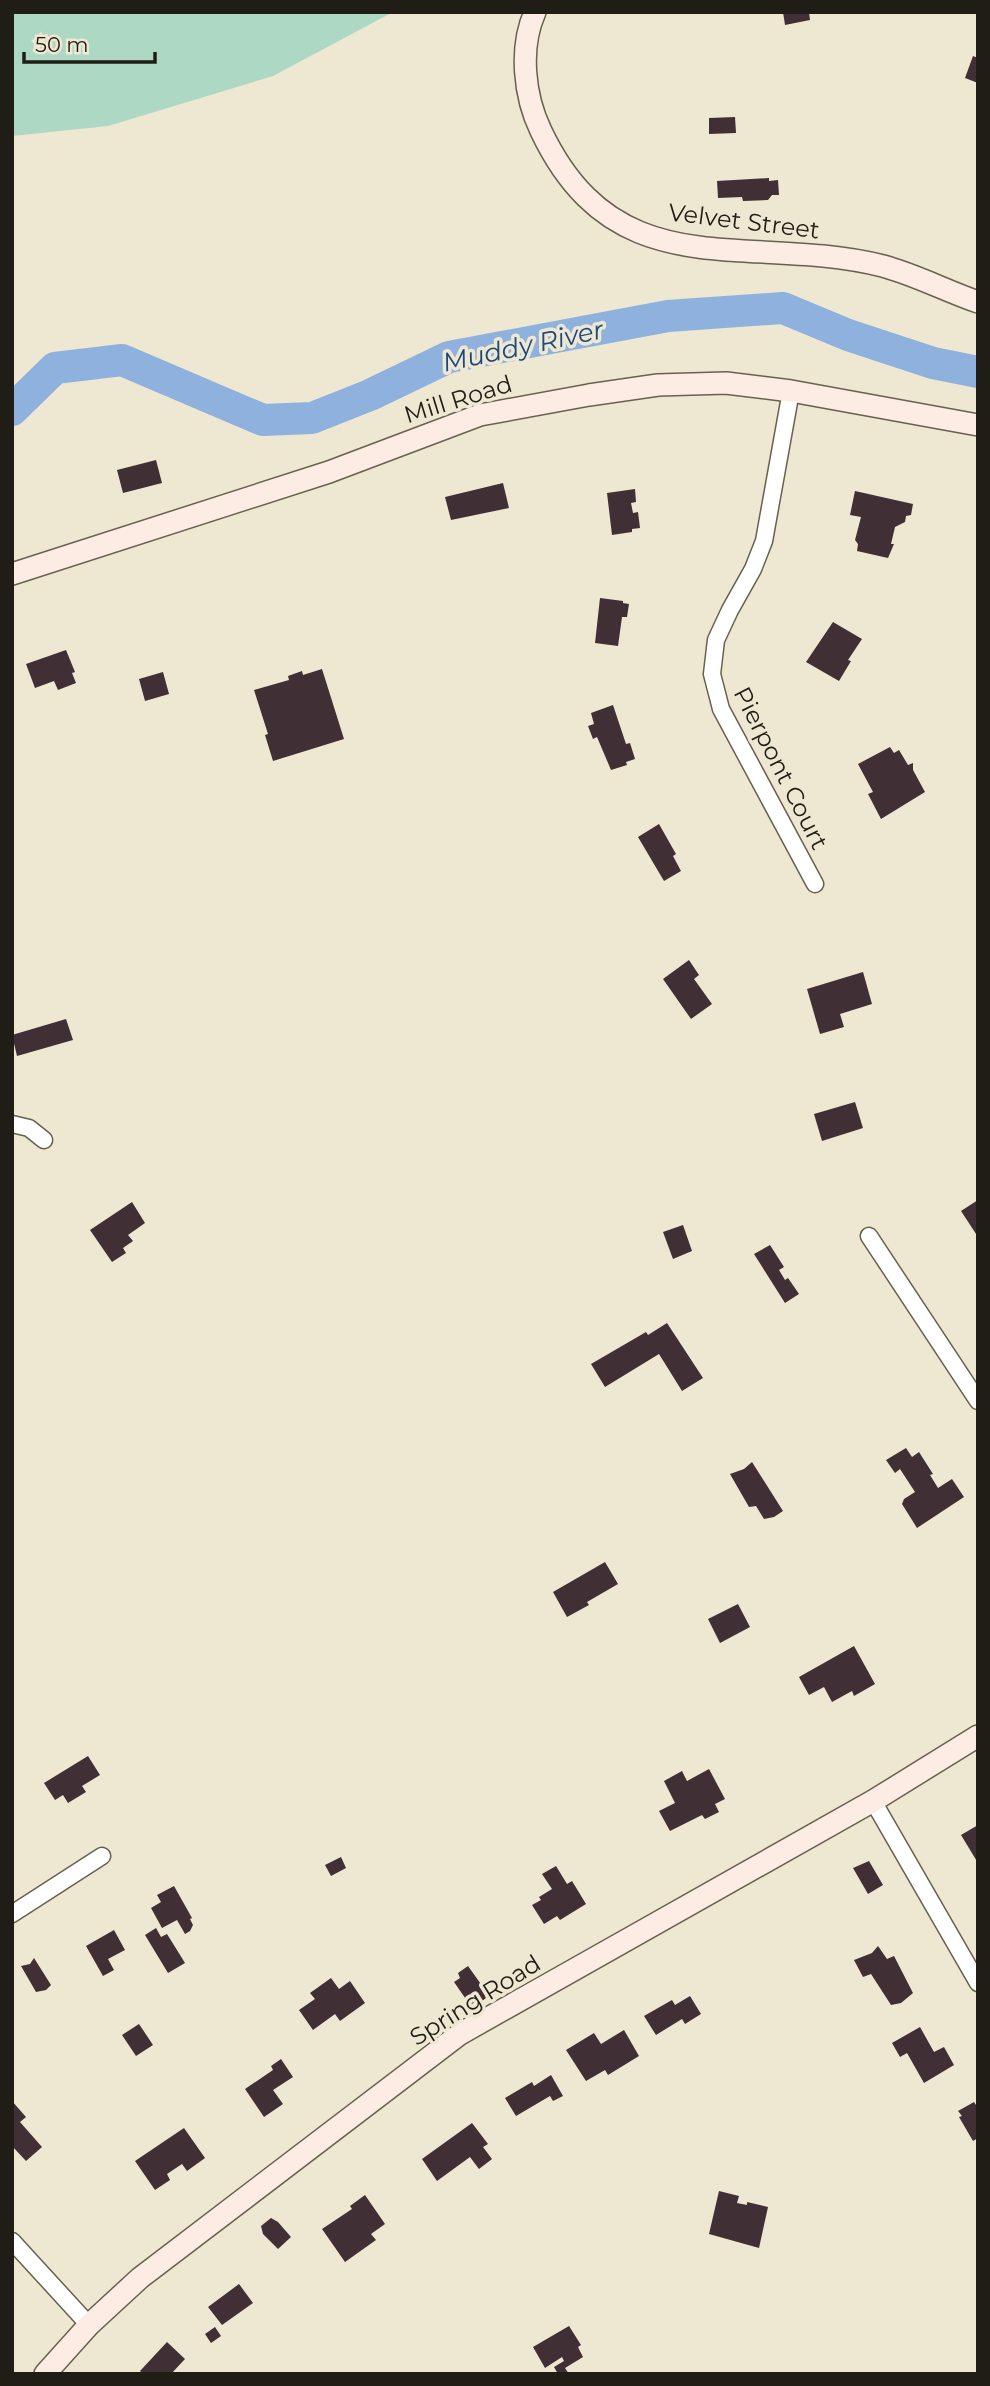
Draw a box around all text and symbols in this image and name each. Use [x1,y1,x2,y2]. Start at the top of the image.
scale bar [24,21,156,65]
text: 50 m [35,32,89,57]
street label: Velvet Street [667,197,822,245]
water label: Muddy River [439,313,607,379]
street label: Mill Road [401,369,515,429]
street label: Pierpont Court [728,682,835,854]
street label: Spring Road [404,1948,546,2052]

